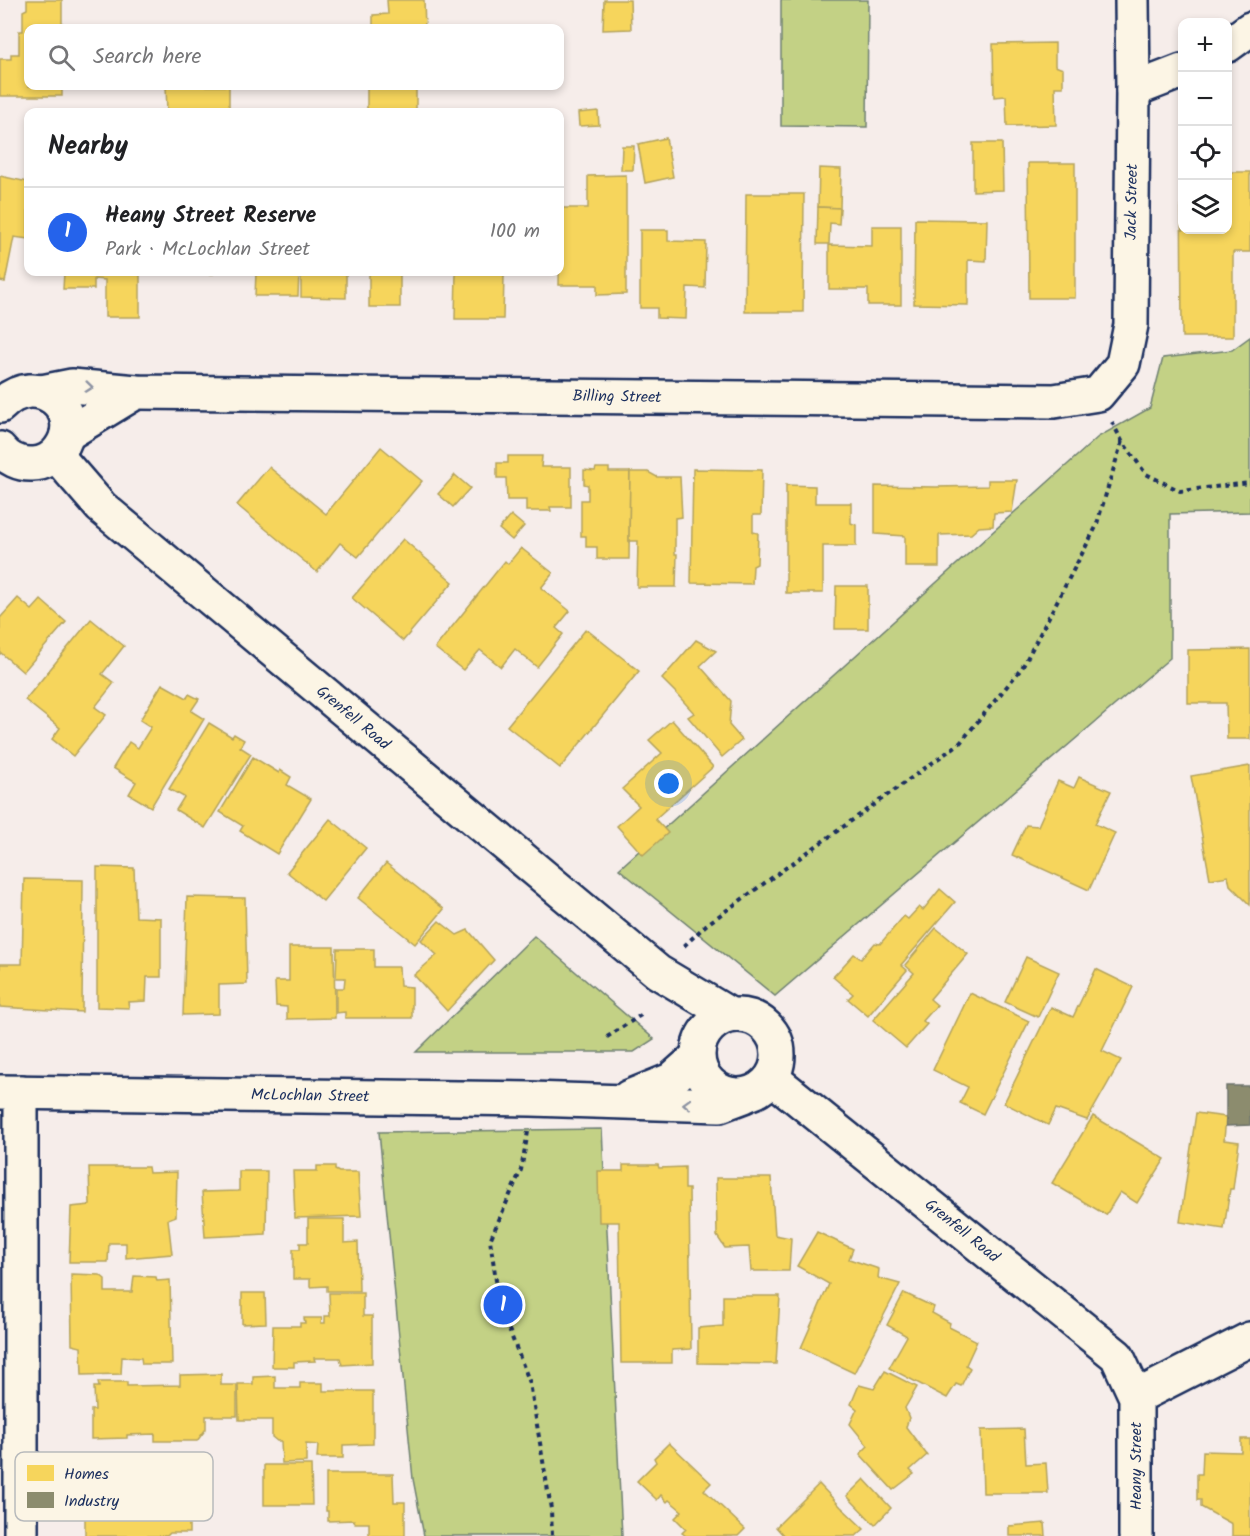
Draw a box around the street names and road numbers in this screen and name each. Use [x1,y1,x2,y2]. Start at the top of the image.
street label: Jack Street [1119,163,1145,241]
street label: Billing Street [572,384,662,410]
street label: Grenfell Road [310,679,396,757]
street label: McLochlan Street [251,1082,370,1110]
street label: Grenfell Road [919,1193,1006,1270]
street label: Heany Street [1124,1421,1149,1510]

